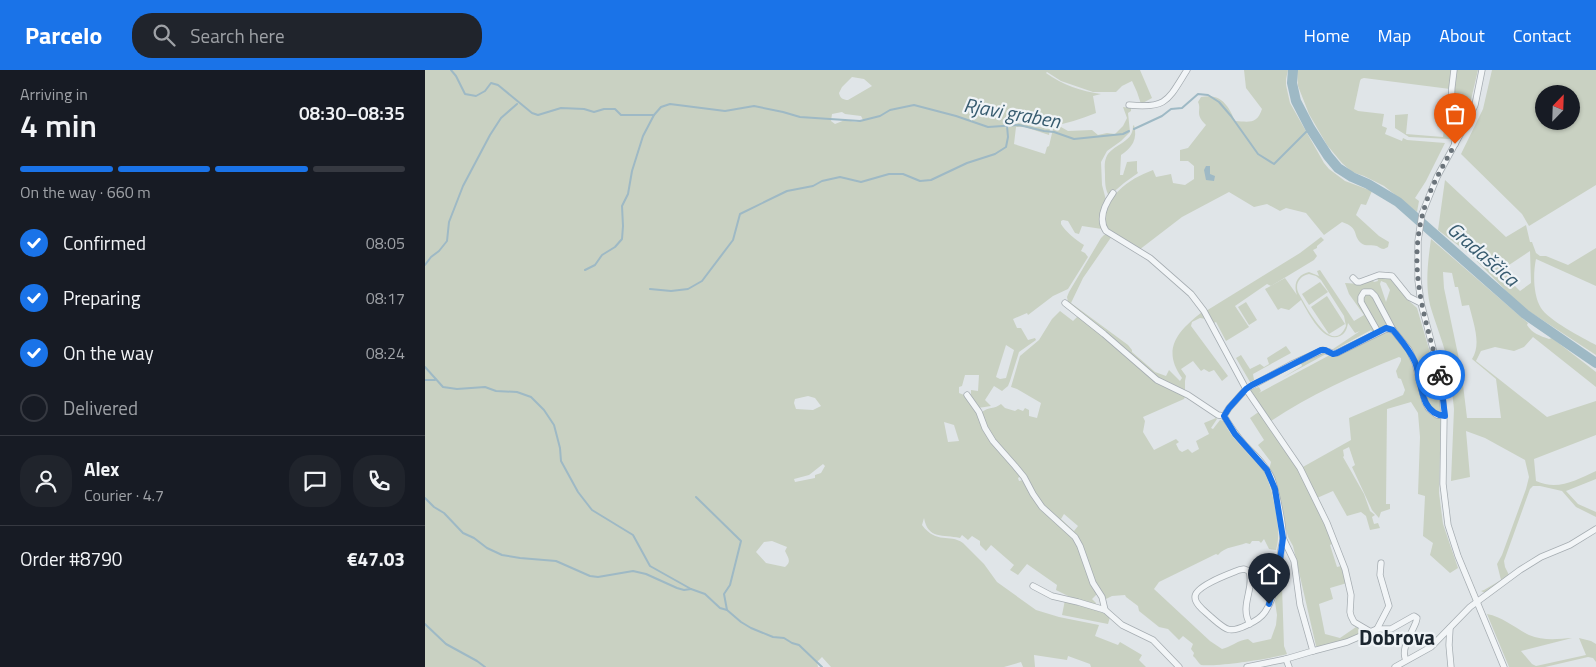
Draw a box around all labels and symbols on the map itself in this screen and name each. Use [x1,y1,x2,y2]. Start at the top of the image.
north arrow [1535,85,1580,130]
water label: Rjavi graben [961,89,1064,136]
pin [1434,93,1476,144]
water label: Gradaščica [1441,214,1527,294]
courier [1415,350,1465,400]
pin [1248,553,1290,604]
district label: Dobrova [1359,621,1435,653]

